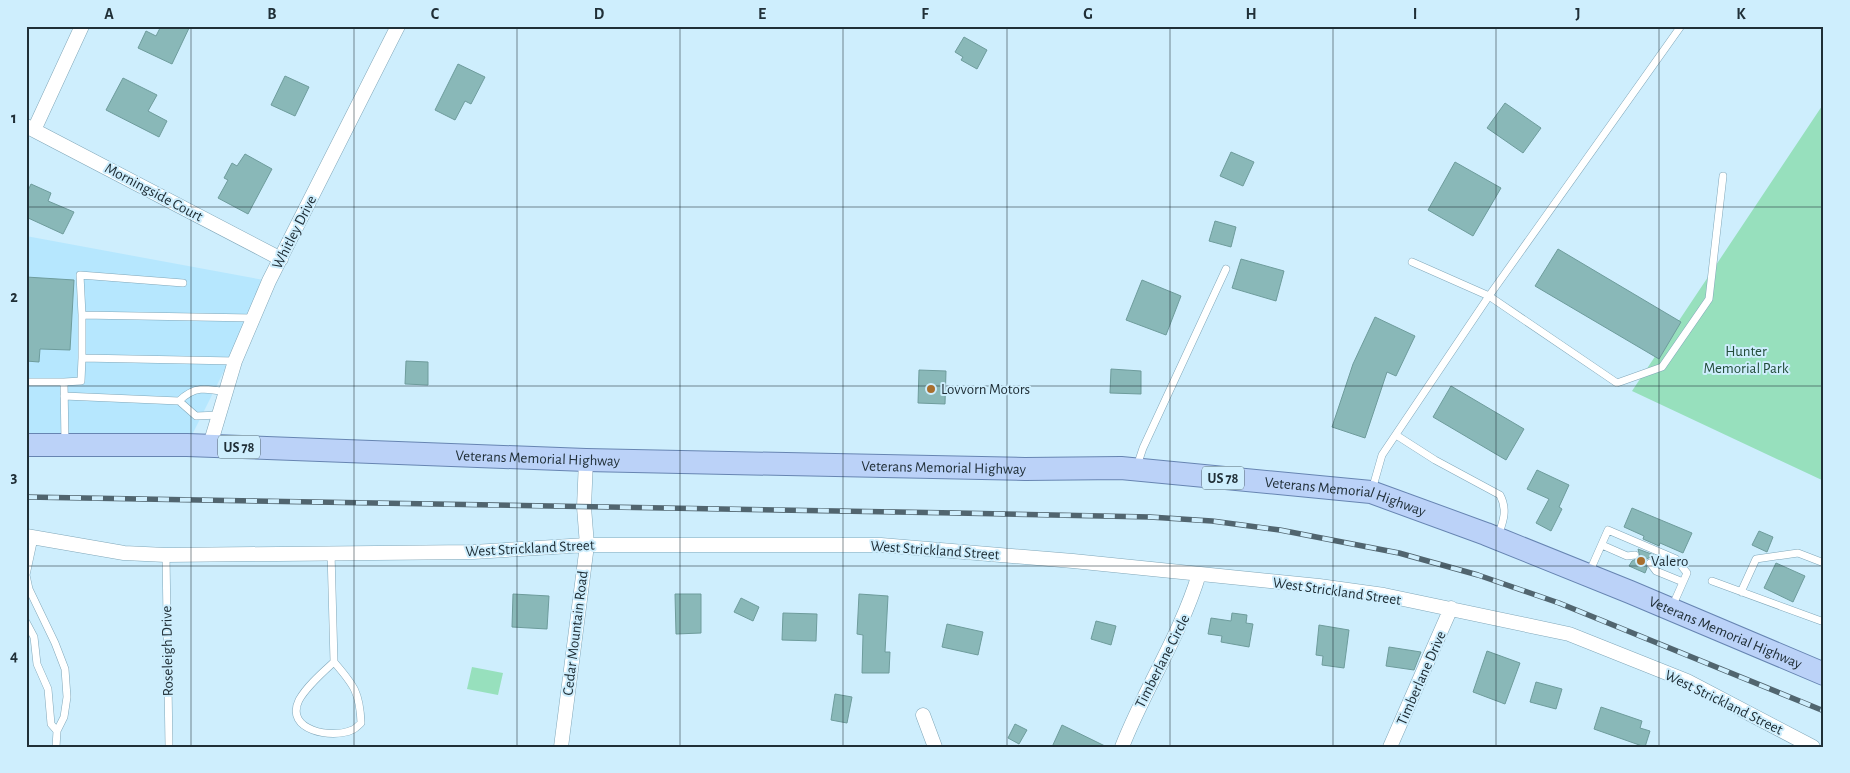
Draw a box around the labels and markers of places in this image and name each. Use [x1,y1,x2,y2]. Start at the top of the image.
place label: Lovvorn Motors [941,382,1030,397]
marker: Lovvorn Motors [925,383,937,395]
place label: Valero [1651,554,1688,569]
marker: Valero [1635,555,1647,567]

